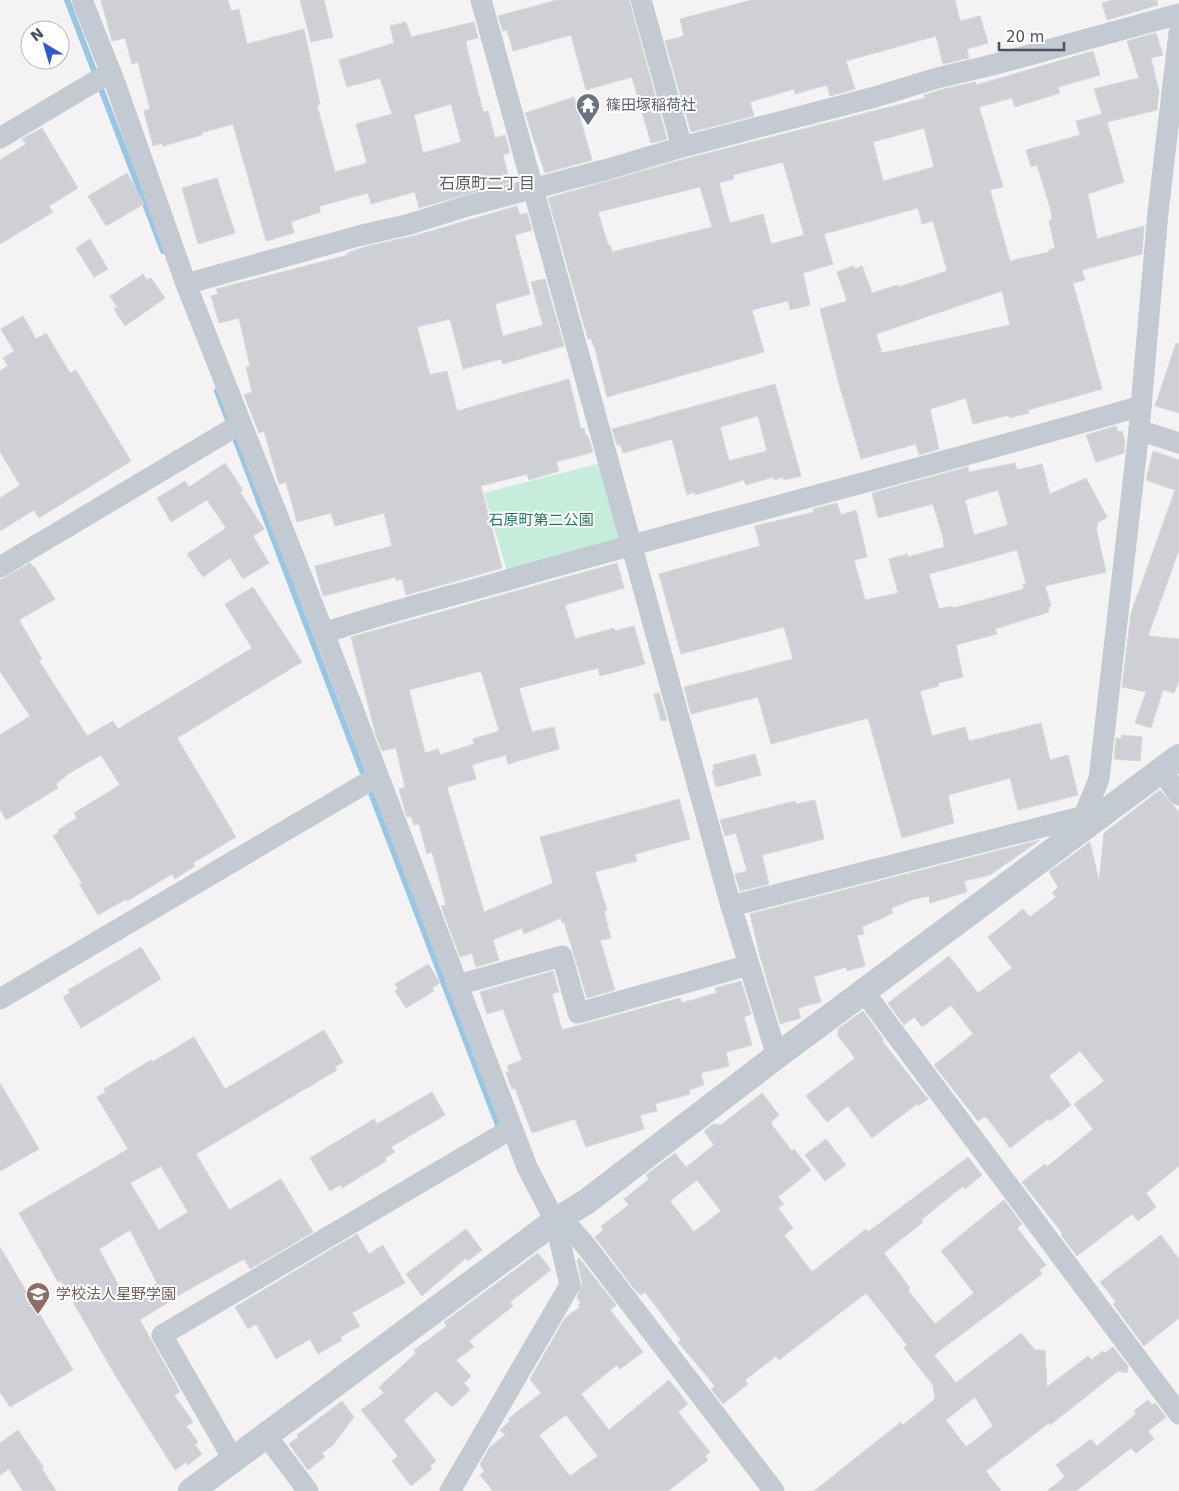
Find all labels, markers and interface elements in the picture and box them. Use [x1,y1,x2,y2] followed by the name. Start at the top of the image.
[20,20,70,70] north arrow
[999,20,1064,52] scale bar
[27,25,47,45] text: N
[1006,28,1044,46] text: 20 m
[575,92,601,126] temple icon: 篠田塚稲荷社
[606,96,696,114] place label: 篠田塚稲荷社
[439,174,535,193] district label: 石原町二丁目
[488,511,594,529] park label: 石原町第二公園
[25,1281,51,1315] school or university icon: 学校法人星野学園
[56,1285,176,1303] place label: 学校法人星野学園

